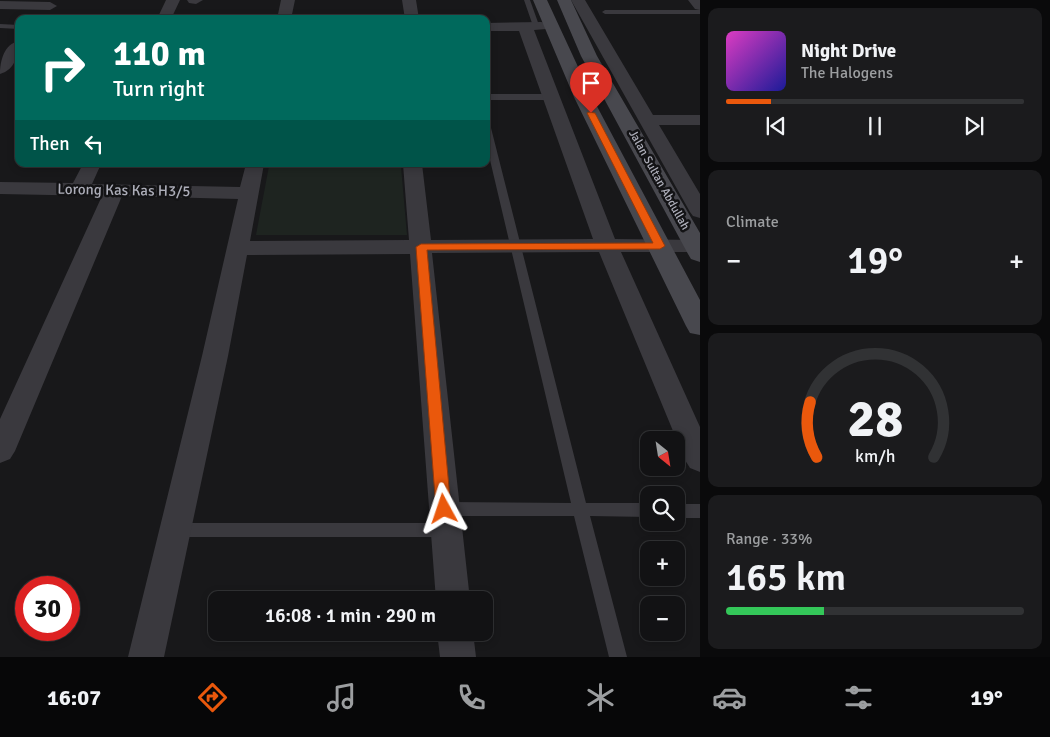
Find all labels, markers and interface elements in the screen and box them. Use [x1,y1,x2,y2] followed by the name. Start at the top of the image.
[113,32,206,75] text: 110 m
[30,35,95,100] icon: right
[801,39,896,63] text: Night Drive
[570,62,612,113] pin
[801,63,893,83] text: The Halogens
[577,69,605,97] icon: arrive
[113,75,205,102] text: Turn right
[762,112,790,140] icon: previous
[861,112,889,140] icon: pause
[960,112,988,140] icon: next
[625,127,693,233] street label: Jalan Sultan Abdullah
[80,130,108,158] icon: left
[30,132,70,156] text: Then
[57,180,191,200] street label: Lorong Kas Kas H3/5
[726,212,779,232] text: Climate
[847,237,903,284] text: 19°
[726,244,741,278] text: −
[1009,244,1024,278] text: +
[847,387,903,451] text: 28
[640,431,685,476] north arrow
[640,431,685,641] map controls
[855,445,895,467] text: km/h
[417,482,469,534] position arrow
[640,486,685,531] button: search
[726,529,812,549] text: Range · 33%
[640,541,685,586] button: +
[726,554,846,601] text: 165 km
[15,576,80,641] speed limit sign: 30
[640,596,685,641] button: −
[265,604,436,628] text: 16:08 · 1 min · 290 m
[195,680,230,715] icon: directions
[324,680,359,715] icon: music
[454,680,489,715] icon: phone
[583,680,618,715] icon: climate
[712,680,747,715] icon: car
[841,680,876,715] icon: filters
[47,684,101,711] text: 16:07
[970,684,1003,711] text: 19°

